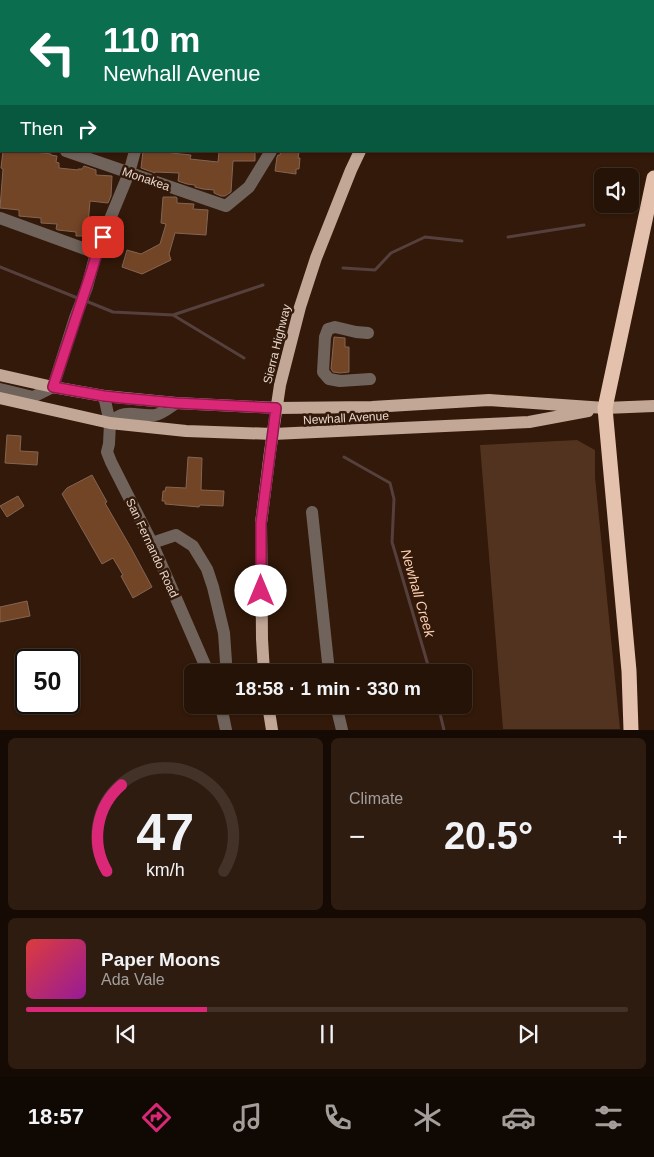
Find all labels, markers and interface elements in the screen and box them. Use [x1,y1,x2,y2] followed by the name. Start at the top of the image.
[20,20,85,85] icon: left
[103,20,200,59] text: 110 m
[103,61,260,86] text: Newhall Avenue
[73,115,101,143] icon: right
[20,118,63,139] text: Then
[120,164,172,194] street label: Monakea
[594,168,639,213] map controls
[594,168,639,213] button: sound
[82,216,124,258] pin
[89,223,117,251] icon: arrive
[260,303,294,385] street label: Sierra Highway
[303,409,390,427] street label: Newhall Avenue
[123,496,181,600] street label: San Fernando Road
[398,547,439,640] water label: Newhall Creek
[234,564,286,616] position arrow
[15,649,80,714] speed limit sign: 50
[235,678,421,699] text: 18:58 · 1 min · 330 m
[349,790,403,807] text: Climate
[137,803,194,861] text: 47
[444,815,533,857] text: 20.5°
[349,821,365,852] text: −
[612,821,628,852] text: +
[146,860,185,880] text: km/h
[101,949,220,970] text: Paper Moons
[101,971,165,988] text: Ada Vale
[112,1020,140,1048] icon: previous
[313,1020,341,1048] icon: pause
[514,1020,542,1048] icon: next
[139,1100,174,1135] icon: directions
[230,1100,265,1135] icon: music
[320,1100,355,1135] icon: phone
[410,1100,445,1135] icon: climate
[501,1100,536,1135] icon: car
[591,1100,626,1135] icon: filters
[28,1104,84,1129] text: 18:57

